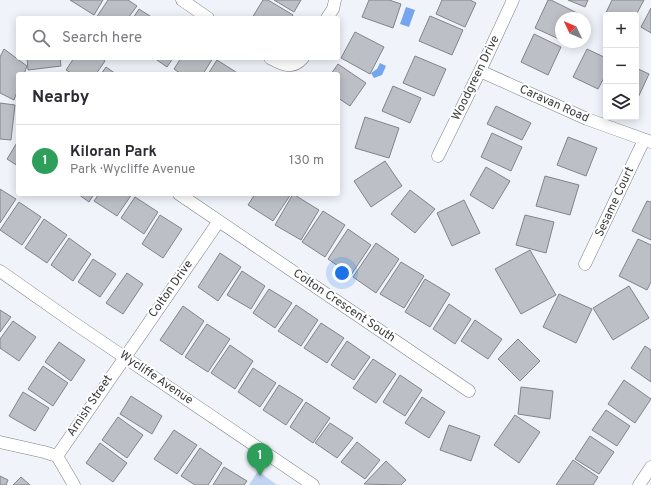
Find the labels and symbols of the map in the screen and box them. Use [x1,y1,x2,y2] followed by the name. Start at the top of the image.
[555,12,591,48] north arrow
[448,33,504,123] street label: Woodgreen Drive
[517,82,591,126] street label: Caravan Road
[592,164,638,240] street label: Sesame Court
[145,257,197,321] street label: Colton Drive
[332,263,352,283] your location
[290,266,398,346] street label: Colton Crescent South
[116,347,196,409] street label: Wycliffe Avenue
[64,372,116,440] street label: Arnish Street
[247,443,273,476] pin: 1

